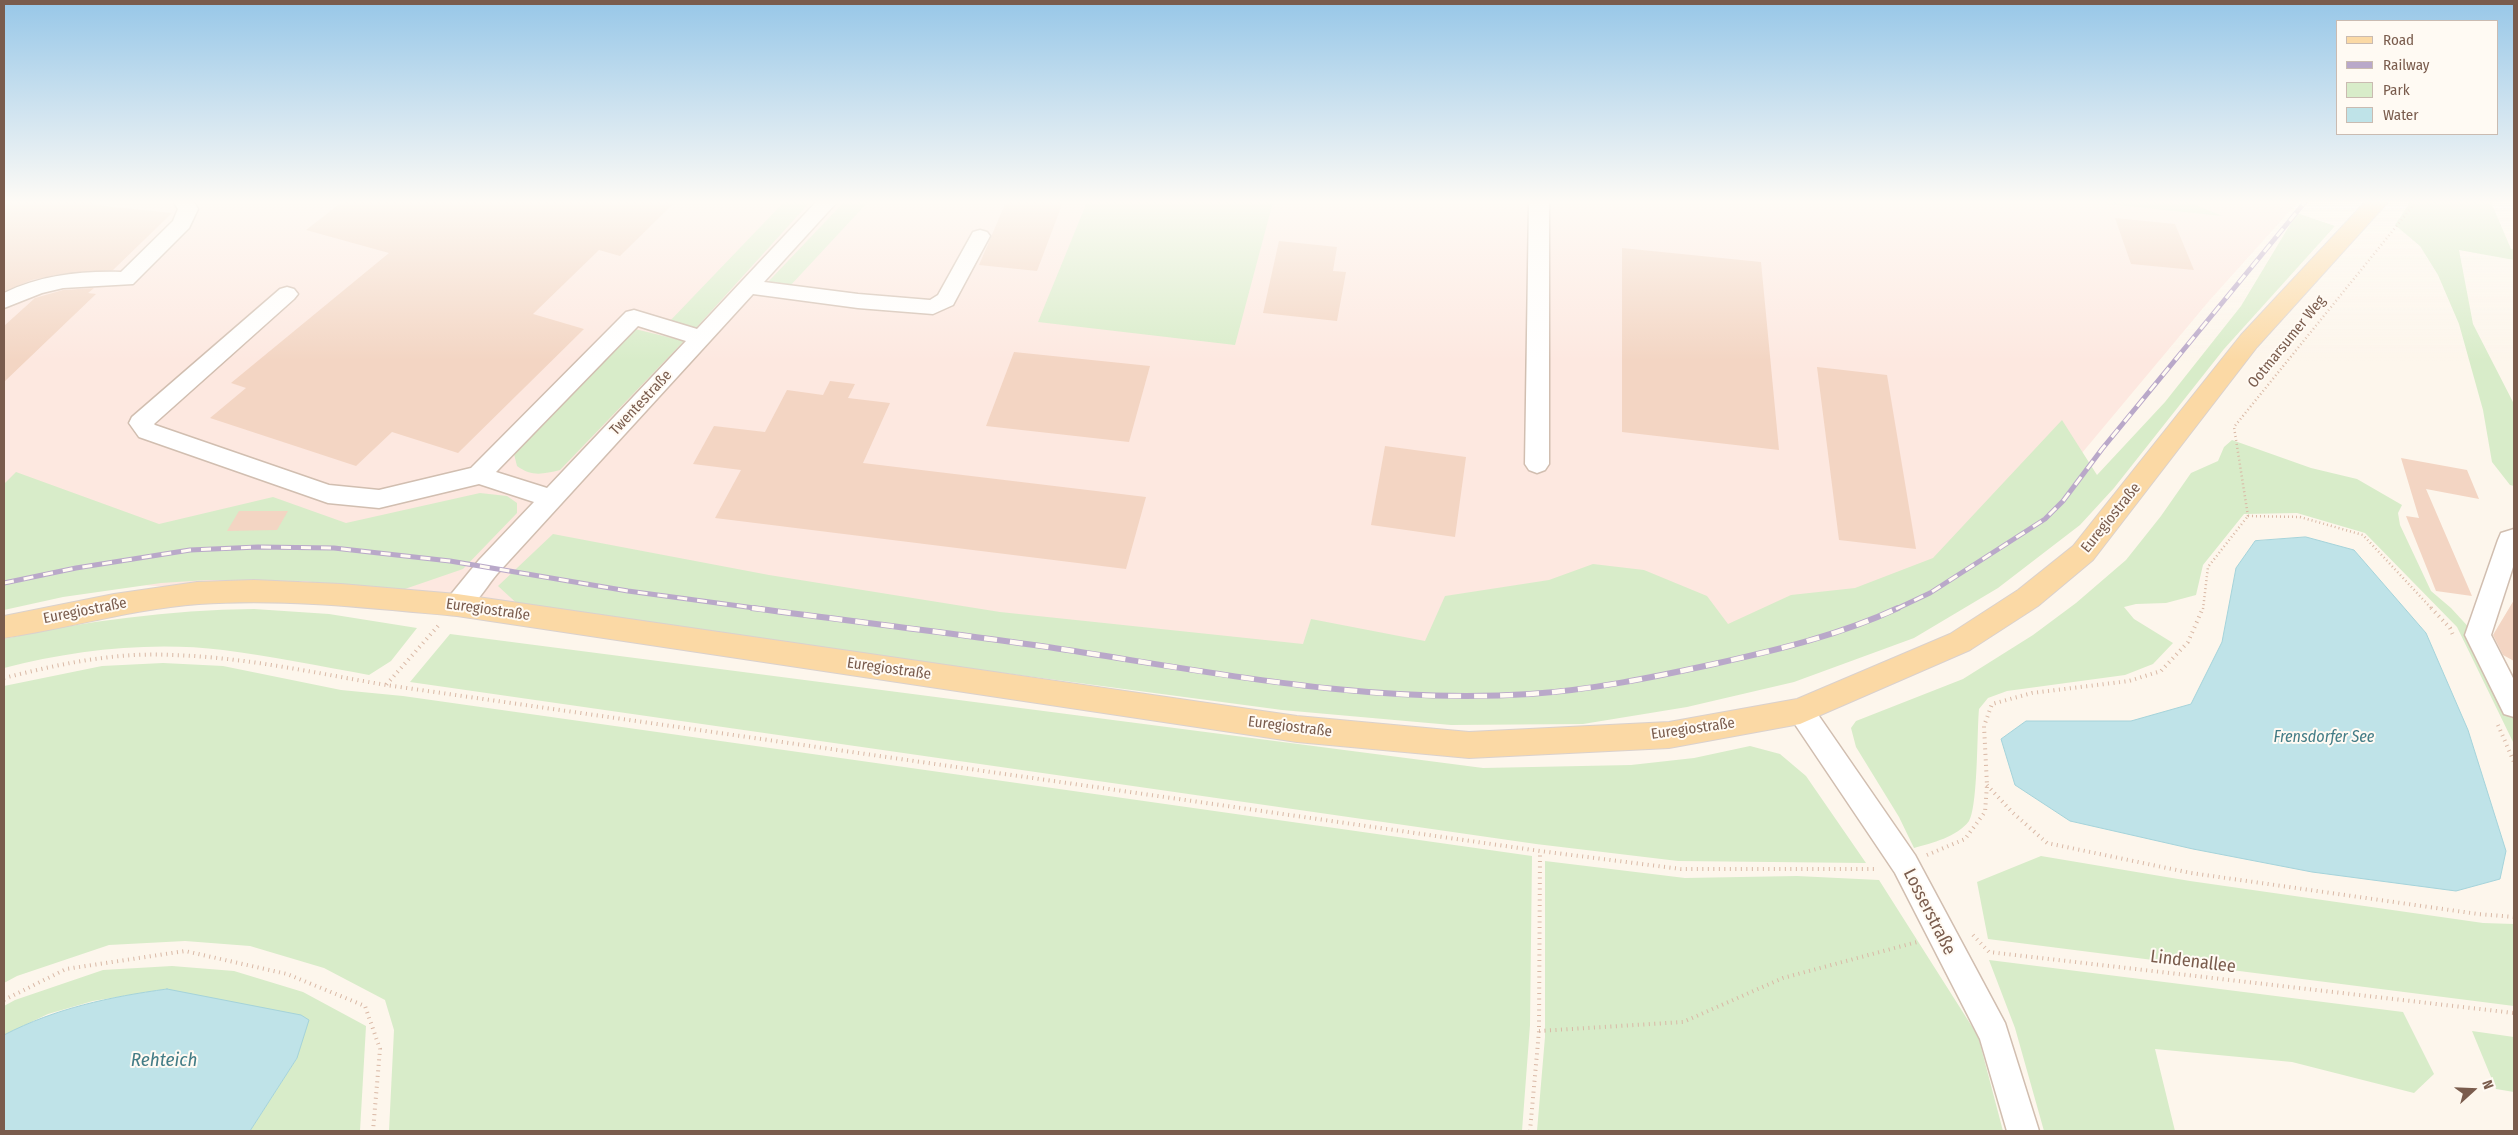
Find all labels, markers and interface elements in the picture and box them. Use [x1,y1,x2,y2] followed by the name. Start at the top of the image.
[2336,20,2498,135] legend
[2383,31,2414,49] text: Road
[2383,56,2430,74] text: Railway
[2383,81,2410,99] text: Park
[2383,106,2418,124] text: Water
[2244,292,2330,392] street label: Ootmarsumer Weg
[606,367,676,439] street label: Twentestraße
[2077,480,2145,556] street label: Euregiostraße
[42,594,128,628] street label: Euregiostraße
[445,595,531,625] street label: Euregiostraße
[846,654,932,684] street label: Euregiostraße
[1247,713,1333,741] street label: Euregiostraße
[1650,714,1736,744] street label: Euregiostraße
[2274,728,2374,748] water label: Frensdorfer See
[1898,865,1960,959] street label: Losserstraße
[2149,946,2237,978] street label: Lindenallee
[131,1050,197,1072] water label: Rehteich
[2448,1065,2498,1115] north arrow
[2478,1078,2497,1092] text: N

